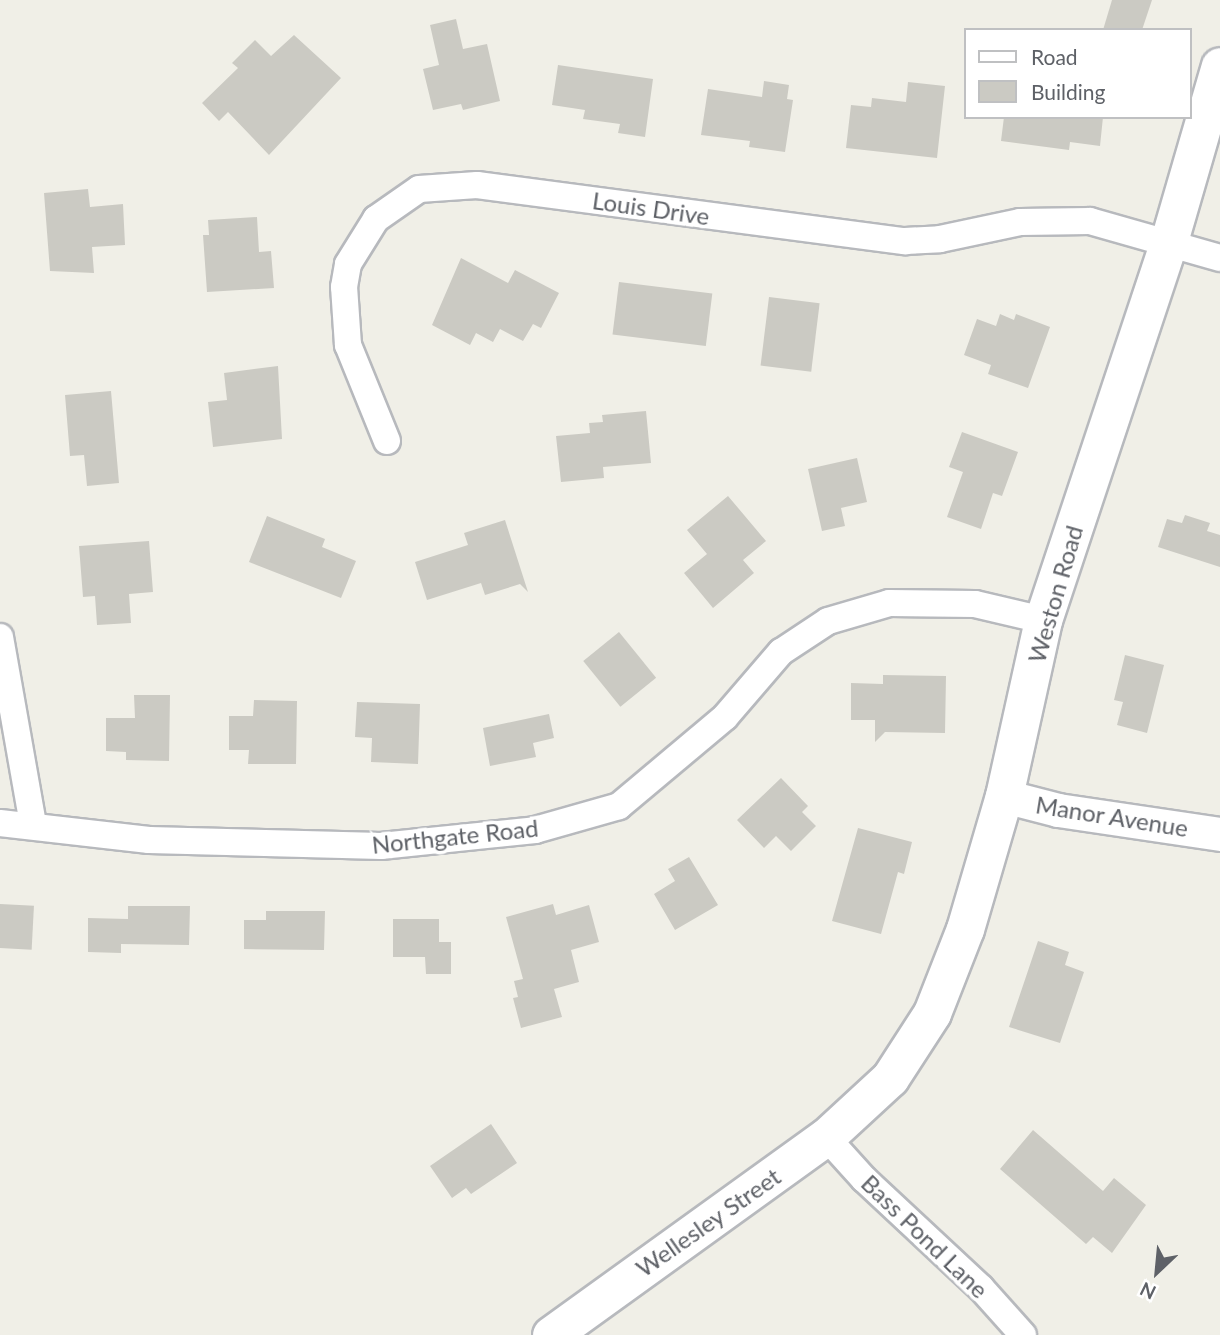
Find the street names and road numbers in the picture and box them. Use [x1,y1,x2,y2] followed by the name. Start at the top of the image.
[591,186,711,230] street label: Louis Drive
[1022,522,1088,666] street label: Weston Road
[1033,790,1191,842] street label: Manor Avenue
[370,813,540,859] street label: Northgate Road
[630,1161,786,1283] street label: Wellesley Street
[856,1168,994,1304] street label: Bass Pond Lane

